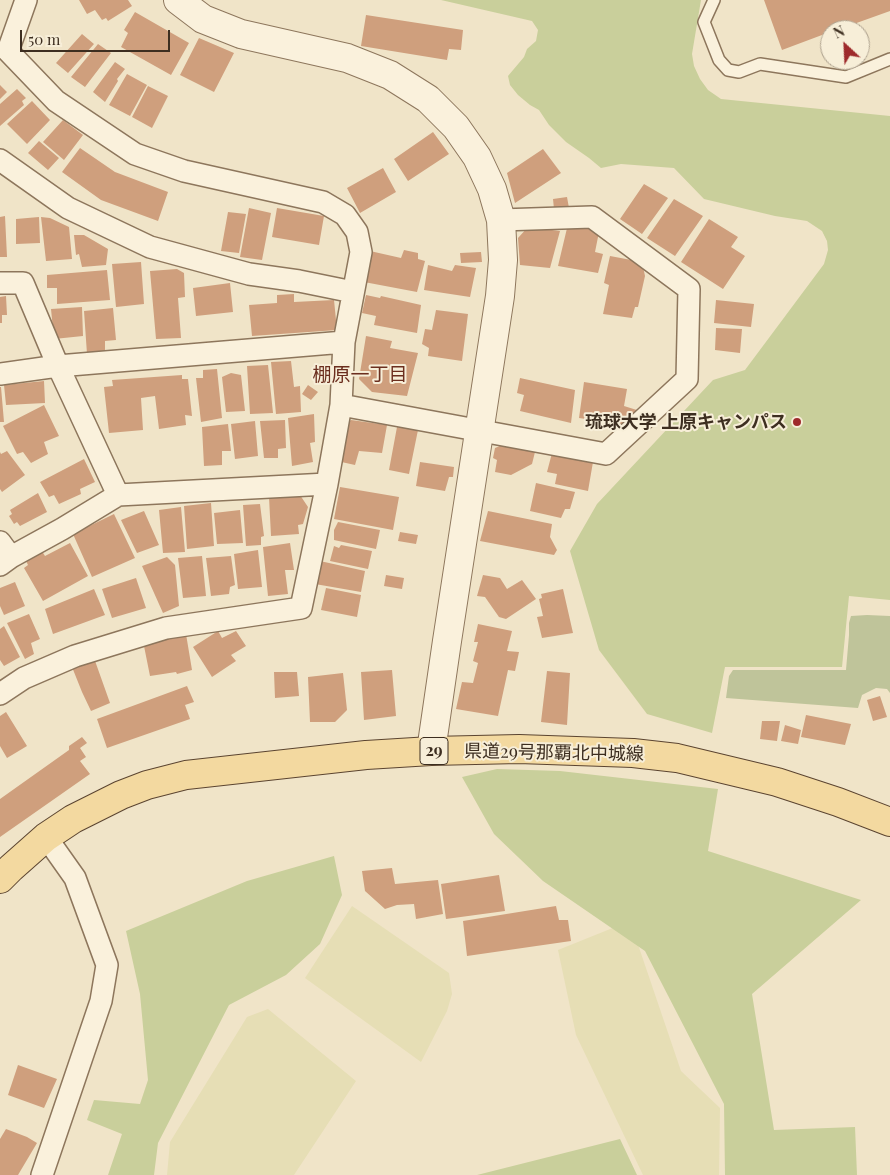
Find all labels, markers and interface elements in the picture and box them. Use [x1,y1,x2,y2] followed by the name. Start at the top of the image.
[22,20,172,52] scale bar
[820,20,870,70] north arrow
[830,21,847,43] text: N
[28,29,60,49] text: 50 m
[313,364,407,386] district label: 棚原一丁目
[585,411,787,433] place label: 琉球大学 上原キャンパス
[791,416,803,428] marker: 琉球大学 上原キャンパス
[420,738,448,764] road number: 29
[464,741,644,765] street label: 県道29号那覇北中城線

